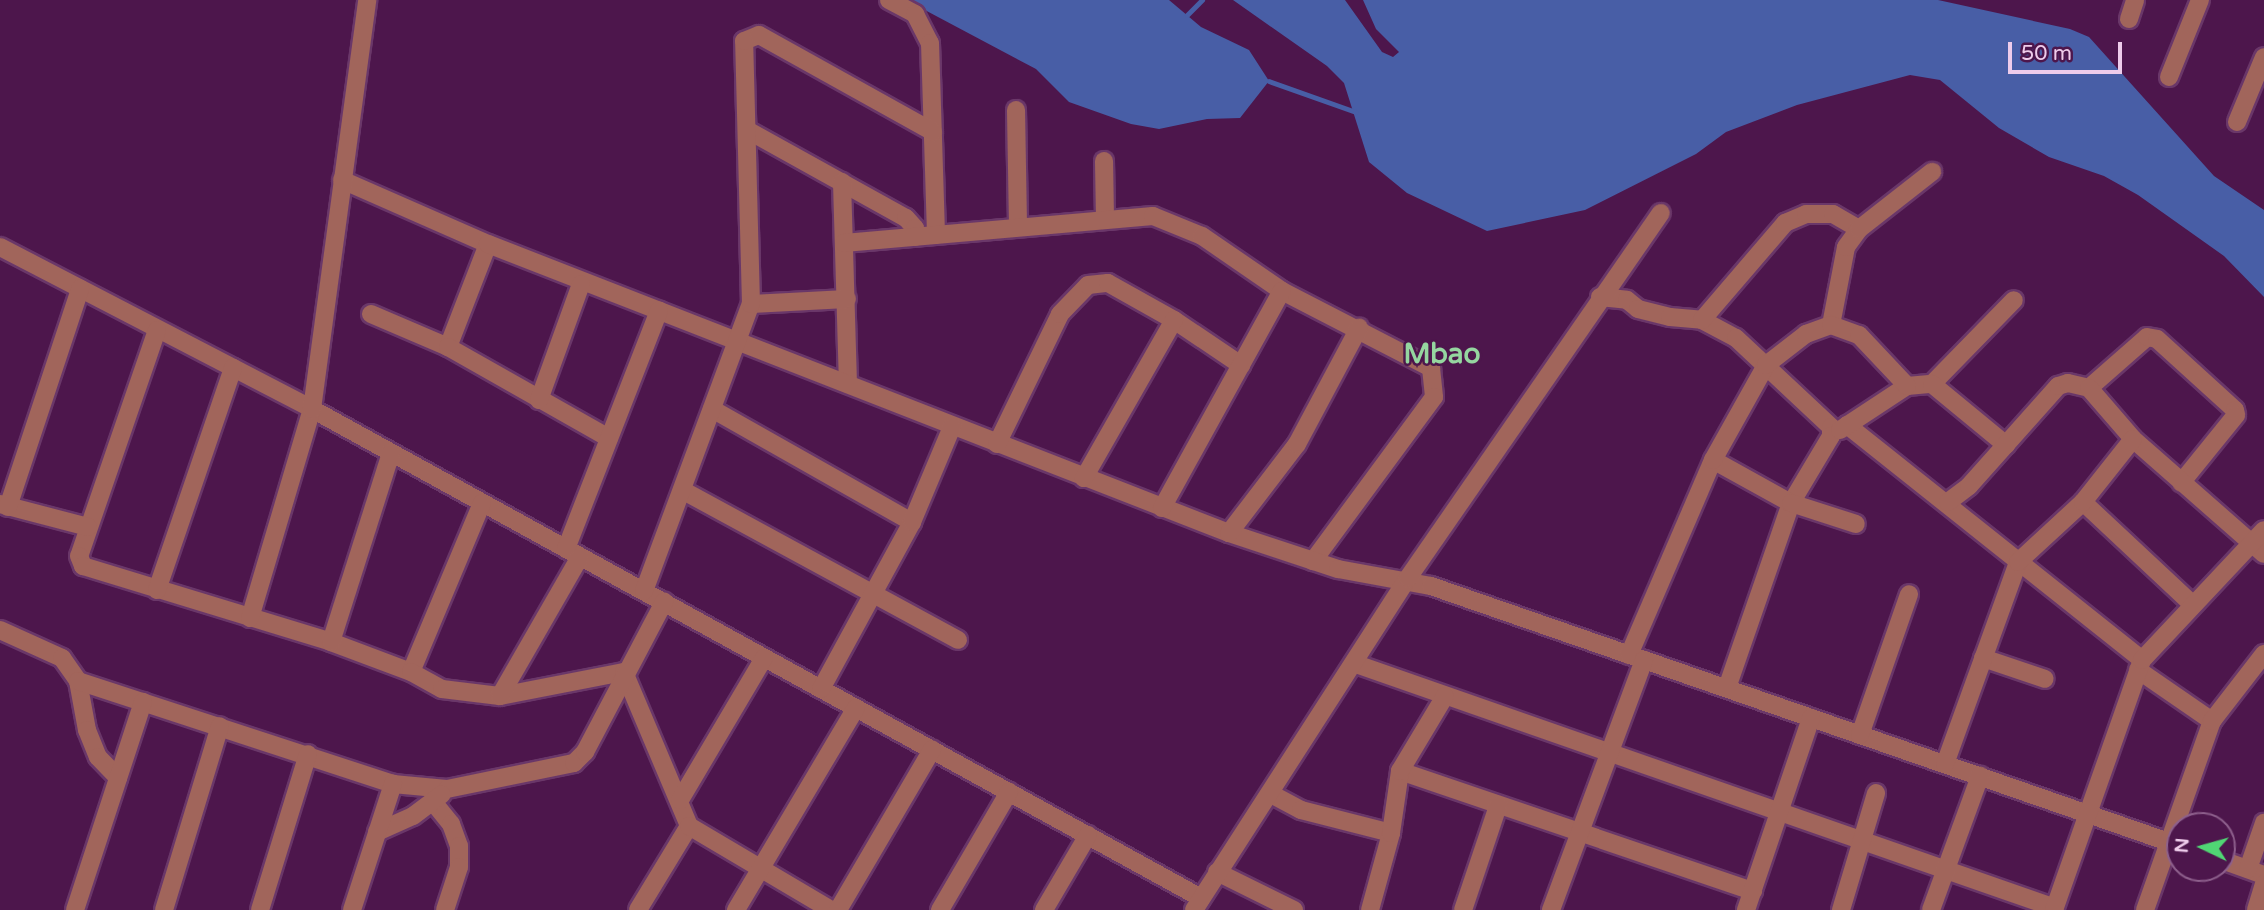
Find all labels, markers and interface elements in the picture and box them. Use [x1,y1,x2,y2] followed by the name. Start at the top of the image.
[2012,28,2126,72] scale bar
[2021,41,2072,66] text: 50 m
[1403,337,1481,371] district label: Mbao
[2166,812,2236,882] north arrow
[2170,837,2194,854] text: N

